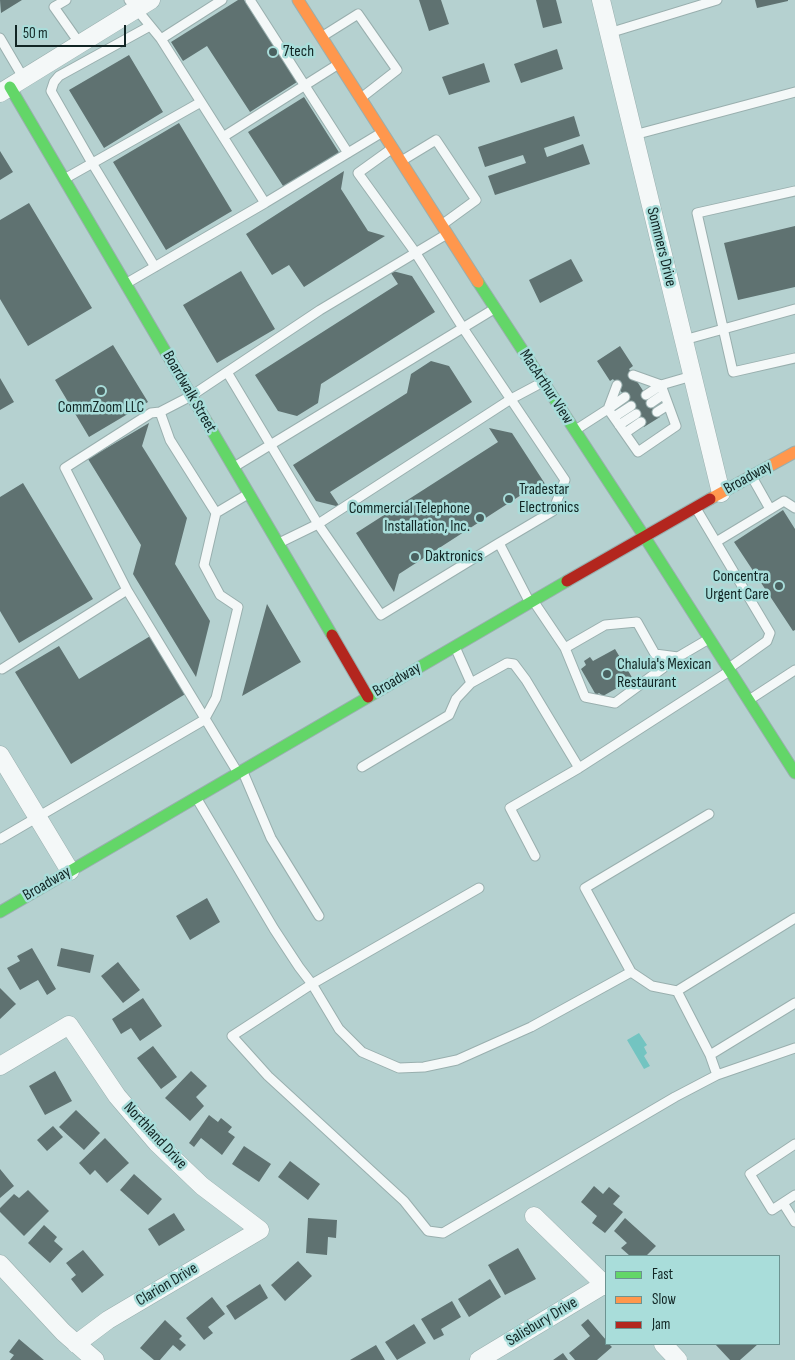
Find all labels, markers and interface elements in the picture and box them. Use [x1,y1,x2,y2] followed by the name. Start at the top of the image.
[18,15,129,47] scale bar
[23,24,48,43] text: 50 m
[283,42,314,62] place label: 7tech
[267,46,279,58] marker: 7tech
[642,205,680,289] street label: Sommers Drive
[515,346,577,428] street label: MacArthur View
[158,348,220,436] street label: Boardwalk Street
[95,385,107,397] marker: CommZoom LLC
[58,398,144,418] place label: CommZoom LLC
[721,457,775,499] street label: Broadway
[519,480,579,518] place label: Tradestar Electronics
[503,493,515,505] marker: Tradestar Electronics
[349,499,470,537] place label: Commercial Telephone Installation, Inc.
[474,512,486,524] marker: Commercial Telephone Installation, Inc.
[425,547,483,567] place label: Daktronics
[409,551,421,563] marker: Daktronics
[705,567,769,605] place label: Concentra Urgent Care
[773,580,785,592] marker: Concentra Urgent Care
[617,655,711,693] place label: Chalula's Mexican Restaurant
[370,659,424,701] street label: Broadway
[601,668,613,680] marker: Chalula's Mexican Restaurant
[20,863,74,905] street label: Broadway
[119,1099,191,1173] street label: Northland Drive
[605,1255,780,1345] legend
[133,1259,201,1311] street label: Clarion Drive
[652,1265,673,1284] text: Fast
[652,1290,676,1309] text: Slow
[503,1293,581,1351] street label: Salisbury Drive
[652,1315,670,1334] text: Jam

